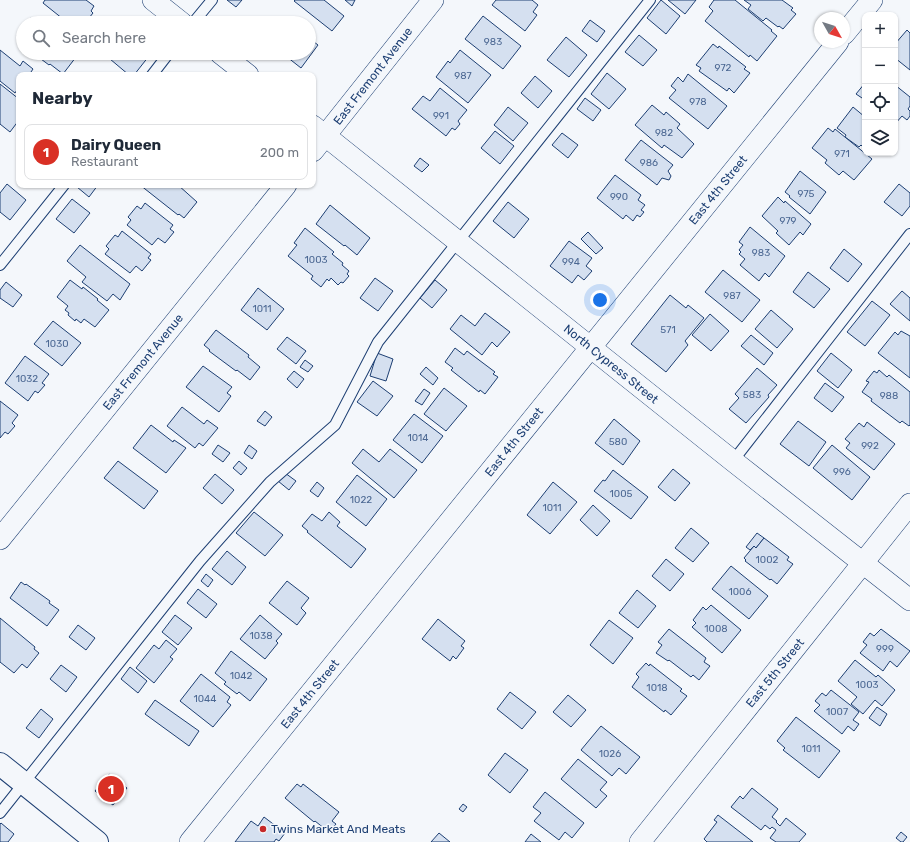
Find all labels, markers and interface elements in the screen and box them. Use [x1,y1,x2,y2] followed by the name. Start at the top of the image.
[814,12,850,48] north arrow
[862,12,898,156] map controls
[862,12,898,48] button: +
[16,16,316,60] search box
[331,24,416,127] street label: East Fremont Avenue
[30,27,52,49] icon: search
[62,29,146,47] text: Search here
[484,36,502,48] house number: 983
[862,48,898,84] button: −
[715,62,732,74] house number: 972
[454,70,472,82] house number: 987
[862,84,898,120] button: locate
[32,88,93,108] text: Nearby
[689,96,707,108] house number: 978
[433,110,449,122] house number: 991
[862,120,898,156] button: layers
[655,127,673,139] house number: 982
[71,136,161,154] text: Dairy Queen
[43,145,49,160] text: 1
[260,145,299,160] text: 200 m
[834,148,850,160] house number: 971
[686,152,750,227] street label: East 4th Street
[71,154,138,169] text: Restaurant
[640,157,658,169] house number: 986
[798,188,815,200] house number: 975
[610,191,628,203] house number: 990
[780,215,797,227] house number: 979
[752,247,770,259] house number: 983
[305,254,328,266] house number: 1003
[562,256,580,268] house number: 994
[590,290,610,310] your location
[723,290,741,302] house number: 987
[252,303,272,315] house number: 1011
[100,311,186,413] street label: East Fremont Avenue
[561,322,661,407] street label: North Cypress Street
[660,324,676,336] house number: 571
[46,338,69,350] house number: 1030
[16,373,38,385] house number: 1032
[743,389,761,401] house number: 583
[880,390,898,402] house number: 988
[482,404,546,479] street label: East 4th Street
[407,432,429,444] house number: 1014
[609,436,627,448] house number: 580
[861,440,879,452] house number: 992
[833,466,851,478] house number: 996
[610,488,633,500] house number: 1005
[350,494,372,506] house number: 1022
[542,502,562,514] house number: 1011
[756,554,779,566] house number: 1002
[728,586,752,598] house number: 1006
[704,623,728,635] house number: 1008
[250,630,273,642] house number: 1038
[743,636,807,710] street label: East 5th Street
[876,643,894,655] house number: 999
[278,656,342,731] street label: East 4th Street
[230,670,252,682] house number: 1042
[856,679,879,691] house number: 1003
[646,682,668,694] house number: 1018
[193,693,217,705] house number: 1044
[826,706,848,718] house number: 1007
[801,743,821,755] house number: 1011
[599,748,621,760] house number: 1026
[98,774,124,804] pin: 1
[271,822,406,836] place label: Twins Market And Meats
[258,824,268,834] marker: Twins Market And Meats

